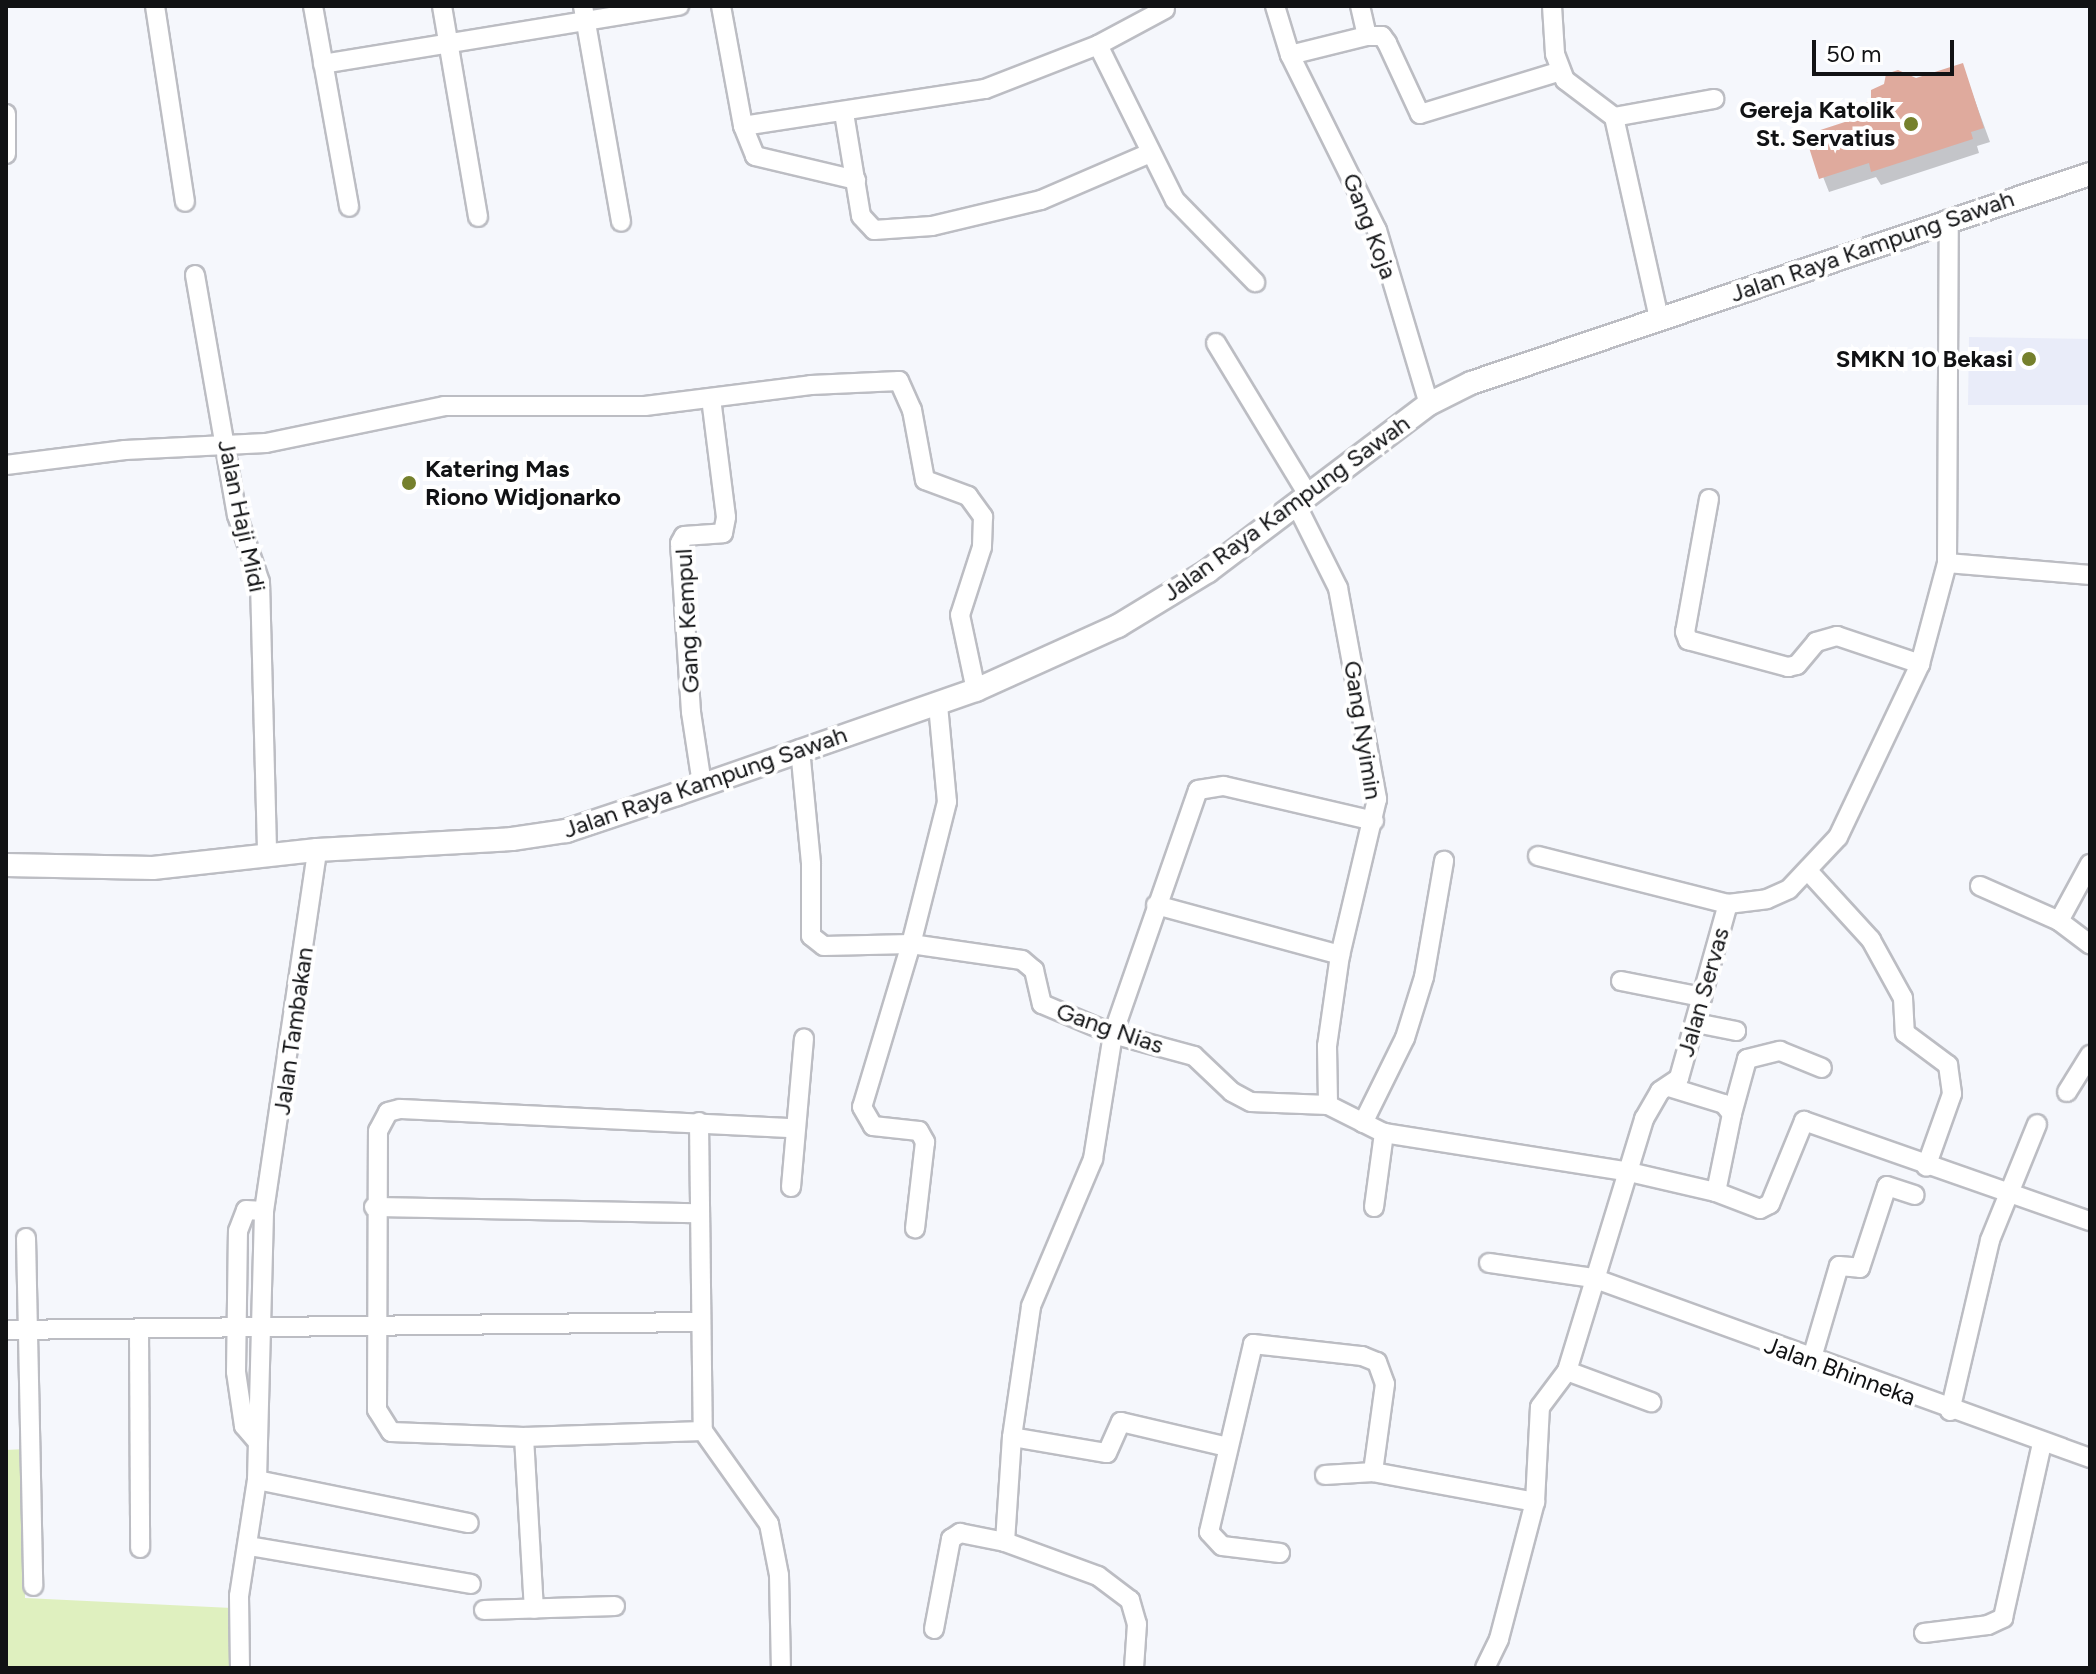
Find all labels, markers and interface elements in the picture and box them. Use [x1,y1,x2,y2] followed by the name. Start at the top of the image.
[1816,24,1958,74] scale bar
[1826,39,1882,68] text: 50 m
[1739,96,1895,152] place label: Gereja Katolik St. Servatius
[1902,115,1920,133] marker: Gereja Katolik St. Servatius
[1337,169,1403,283] street label: Gang Koja
[1726,184,2018,308] street label: Jalan Raya Kampung Sawah
[1836,345,2013,373] place label: SMKN 10 Bekasi
[2020,350,2038,368] marker: SMKN 10 Bekasi
[1157,409,1415,607] street label: Jalan Raya Kampung Sawah
[212,437,272,595] street label: Jalan Haji Midi
[425,455,621,511] place label: Katering Mas Riono Widjonarko
[400,474,418,492] marker: Katering Mas Riono Widjonarko
[669,548,705,694] street label: Gang Kempul
[1338,659,1388,801] street label: Gang Nyimin
[559,720,851,844] street label: Jalan Raya Kampung Sawah
[1671,924,1735,1060] street label: Jalan Servas
[267,945,319,1117] street label: Jalan Tambakan
[1053,996,1167,1060] street label: Gang Nias
[1761,1330,1919,1412] street label: Jalan Bhinneka

